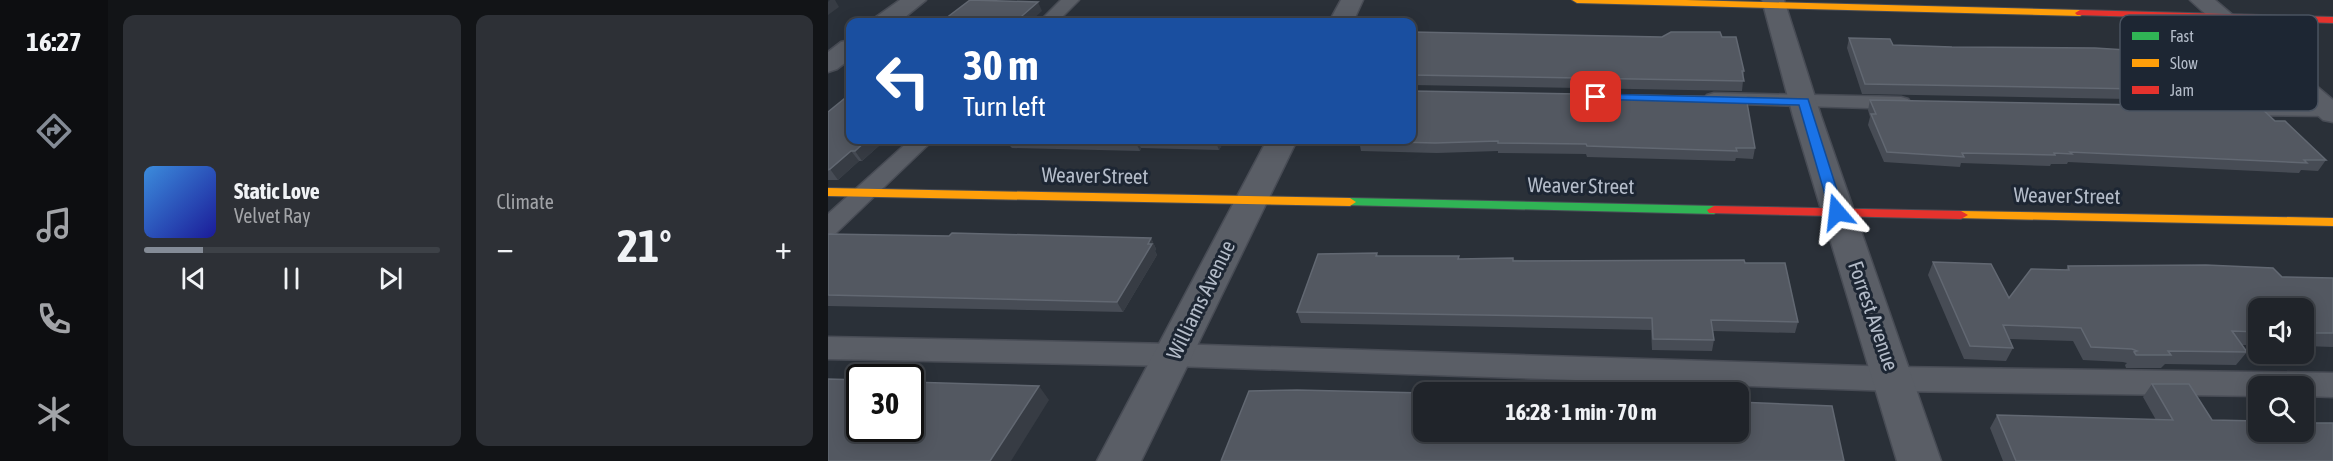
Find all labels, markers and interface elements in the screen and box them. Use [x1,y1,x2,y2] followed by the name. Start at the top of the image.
[2120,15,2318,111] legend
[26,26,82,57] text: 16:27
[2170,27,2194,45] text: Fast
[963,41,1038,89] text: 30 m
[864,42,942,120] icon: left
[2170,54,2198,72] text: Slow
[1570,71,1621,122] pin
[1579,80,1612,113] icon: arrive
[2170,81,2194,99] text: Jam
[963,91,1046,122] text: Turn left
[33,110,75,152] icon: directions
[1041,162,1149,188] street label: Weaver Street
[1527,172,1635,198] street label: Weaver Street
[234,178,320,204] text: Static Love
[1805,180,1869,244] position arrow
[2013,182,2121,208] street label: Weaver Street
[497,190,554,213] text: Climate
[33,204,75,246] icon: music
[234,204,311,227] text: Velvet Ray
[617,220,672,272] text: 21°
[497,228,514,266] text: −
[775,228,792,266] text: +
[1161,236,1239,363] street label: Williams Avenue
[1844,258,1904,374] street label: Forrest Avenue
[177,262,210,295] icon: previous
[275,262,308,295] icon: pause
[374,262,407,295] icon: next
[33,298,75,340] icon: phone
[2248,298,2314,442] map controls
[2248,298,2314,364] button: sound
[846,364,924,442] speed limit sign: 30
[2248,376,2314,442] button: search
[33,393,75,435] icon: climate
[1505,399,1657,425] text: 16:28 · 1 min · 70 m

